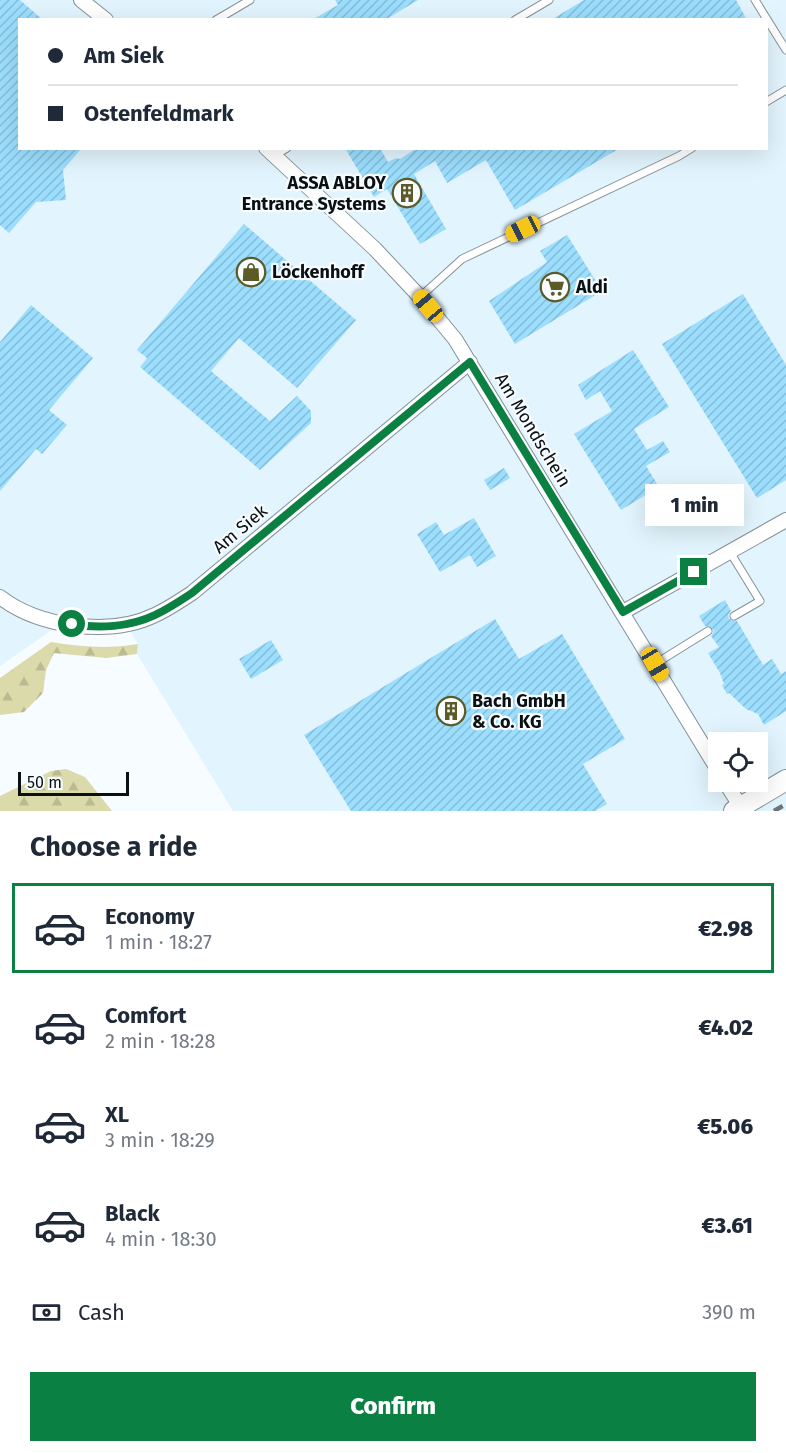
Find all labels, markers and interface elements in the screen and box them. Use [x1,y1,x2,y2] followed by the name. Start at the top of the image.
[84,42,164,69] text: Am Siek
[84,100,234,127] text: Ostenfeldmark
[242,172,386,215] place label: ASSA ABLOY Entrance Systems
[391,177,423,209] building icon: ASSA ABLOY Entrance Systems
[503,213,543,245] car
[235,256,267,288] shop icon: Löckenhoff
[272,261,365,283] place label: Löckenhoff
[539,271,571,303] supermarket icon: Aldi
[575,276,608,298] place label: Aldi
[410,286,446,326] car
[490,369,576,491] street label: Am Mondschein
[644,485,744,527] callout: 1 min
[671,493,718,517] text: 1 min
[208,499,272,558] street label: Am Siek
[680,558,707,585] route end
[58,610,85,637] route start
[638,644,672,684] car
[472,690,566,733] place label: Bach GmbH & Co. KG
[435,695,467,727] building icon: Bach GmbH & Co. KG
[708,732,768,792] map controls
[708,732,768,792] button: locate
[18,769,129,796] scale bar
[27,773,62,792] text: 50 m
[30,831,197,863] text: Choose a ride
[33,901,87,955] icon: car
[105,903,194,930] text: Economy
[698,915,753,942] text: €2.98
[105,930,212,954] text: 1 min · 18:27
[33,1000,87,1054] icon: car
[105,1002,186,1029] text: Comfort
[699,1014,753,1041] text: €4.02
[105,1029,216,1053] text: 2 min · 18:28
[33,1099,87,1153] icon: car
[105,1101,129,1128] text: XL
[697,1113,753,1140] text: €5.06
[105,1128,215,1152] text: 3 min · 18:29
[33,1198,87,1252] icon: car
[105,1200,160,1227] text: Black
[702,1212,753,1239] text: €3.61
[105,1227,217,1251] text: 4 min · 18:30
[30,1296,63,1329] icon: cash
[78,1299,125,1326] text: Cash
[702,1300,756,1324] text: 390 m
[30,1372,756,1441] button: Confirm

